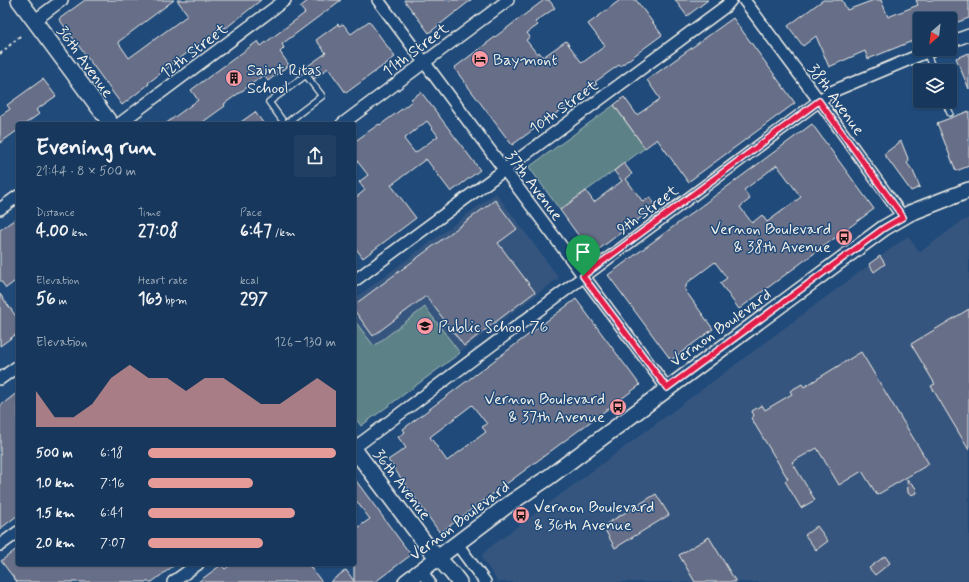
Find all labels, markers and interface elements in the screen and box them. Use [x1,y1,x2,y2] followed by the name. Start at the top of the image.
[913,12,957,56] north arrow
[913,12,957,108] map controls
[379,18,454,82] street label: 11th Street
[156,19,232,83] street label: 12th Street
[52,22,118,102] street label: 36th Avenue
[470,49,490,69] hotel icon: Baymont
[493,50,557,71] place label: Baymont
[247,60,321,99] place label: Saint Ritas School
[803,60,869,140] street label: 38th Avenue
[913,64,957,108] button: layers
[224,68,244,88] building icon: Saint Ritas School
[525,75,603,139] street label: 10th Street
[36,134,156,162] text: Evening run
[294,135,336,177] button: share
[500,146,567,226] street label: 37th Avenue
[36,163,136,180] text: 21:44 · 8 × 500 m
[613,180,683,240] street label: 9th Street
[36,206,75,220] text: Distance
[138,206,161,220] text: Time
[240,206,262,220] text: Pace
[711,219,831,258] place label: Vernon Boulevard & 38th Avenue
[36,220,69,242] text: 4.00
[138,220,178,242] text: 27:08
[240,220,272,242] text: 6:47
[69,226,88,240] text: km
[272,226,296,240] text: /km
[834,227,854,247] bus stop icon: Vernon Boulevard & 38th Avenue
[566,235,600,276] pin
[572,241,594,263] icon: arrive
[36,274,79,288] text: Elevation
[138,274,187,288] text: Heart rate
[240,274,258,288] text: kcal
[666,284,776,372] street label: Vernon Boulevard
[36,288,56,310] text: 56
[138,288,162,310] text: 163
[240,288,268,310] text: 297
[56,294,67,308] text: m
[162,294,187,308] text: bpm
[415,316,435,336] school or university icon: Public School 76
[438,317,549,338] place label: Public School 76
[36,334,87,351] text: Elevation
[274,334,336,351] text: 126–130 m
[485,389,605,428] place label: Vernon Boulevard & 37th Avenue
[608,397,628,417] bus stop icon: Vernon Boulevard & 37th Avenue
[36,445,73,462] text: 500 m
[100,445,123,462] text: 6:18
[368,445,436,525] street label: 36th Avenue
[36,475,74,492] text: 1.0 km
[100,475,124,492] text: 7:16
[405,477,514,566] street label: Vernon Boulevard
[534,497,654,536] place label: Vernon Boulevard & 36th Avenue
[36,505,75,522] text: 1.5 km
[100,505,123,522] text: 6:41
[511,505,531,525] bus stop icon: Vernon Boulevard & 36th Avenue
[36,535,75,552] text: 2.0 km
[100,535,125,552] text: 7:07

